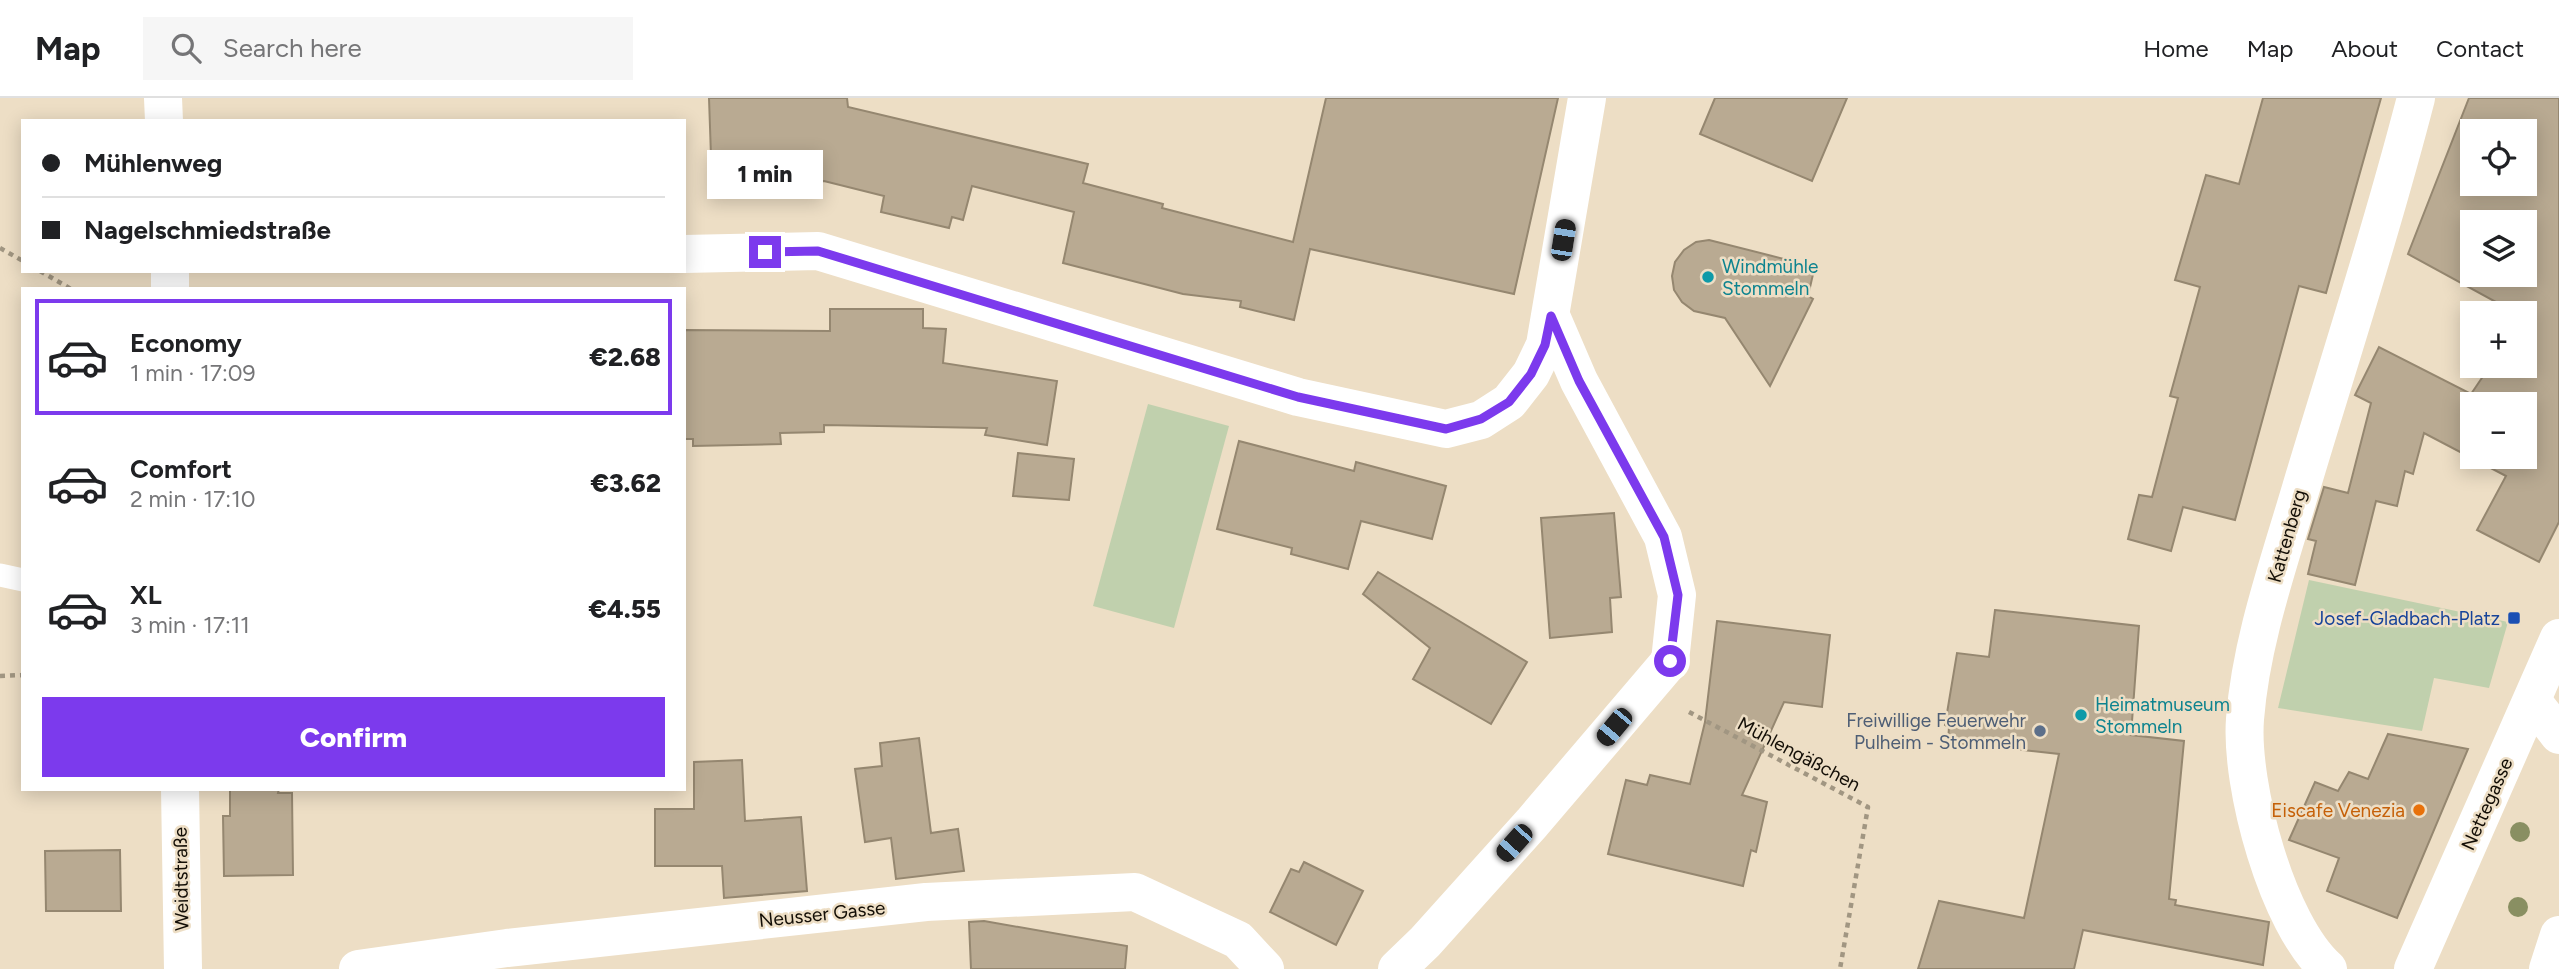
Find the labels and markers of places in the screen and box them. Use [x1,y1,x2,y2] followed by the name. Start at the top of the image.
[1722,255,1818,300] place label: Windmühle Stommeln
[1700,269,1716,285] marker: Windmühle Stommeln
[2315,607,2500,630] place label: Josef-Gladbach-Platz
[2506,610,2522,626] marker: Josef-Gladbach-Platz
[2095,693,2230,738] place label: Heimatmuseum Stommeln
[2073,707,2089,723] marker: Heimatmuseum Stommeln
[1846,709,2027,754] place label: Freiwillige Feuerwehr Pulheim - Stommeln
[2032,723,2048,739] marker: Freiwillige Feuerwehr Pulheim - Stommeln
[2271,799,2405,822] place label: Eiscafe Venezia
[2411,802,2427,818] marker: Eiscafe Venezia

